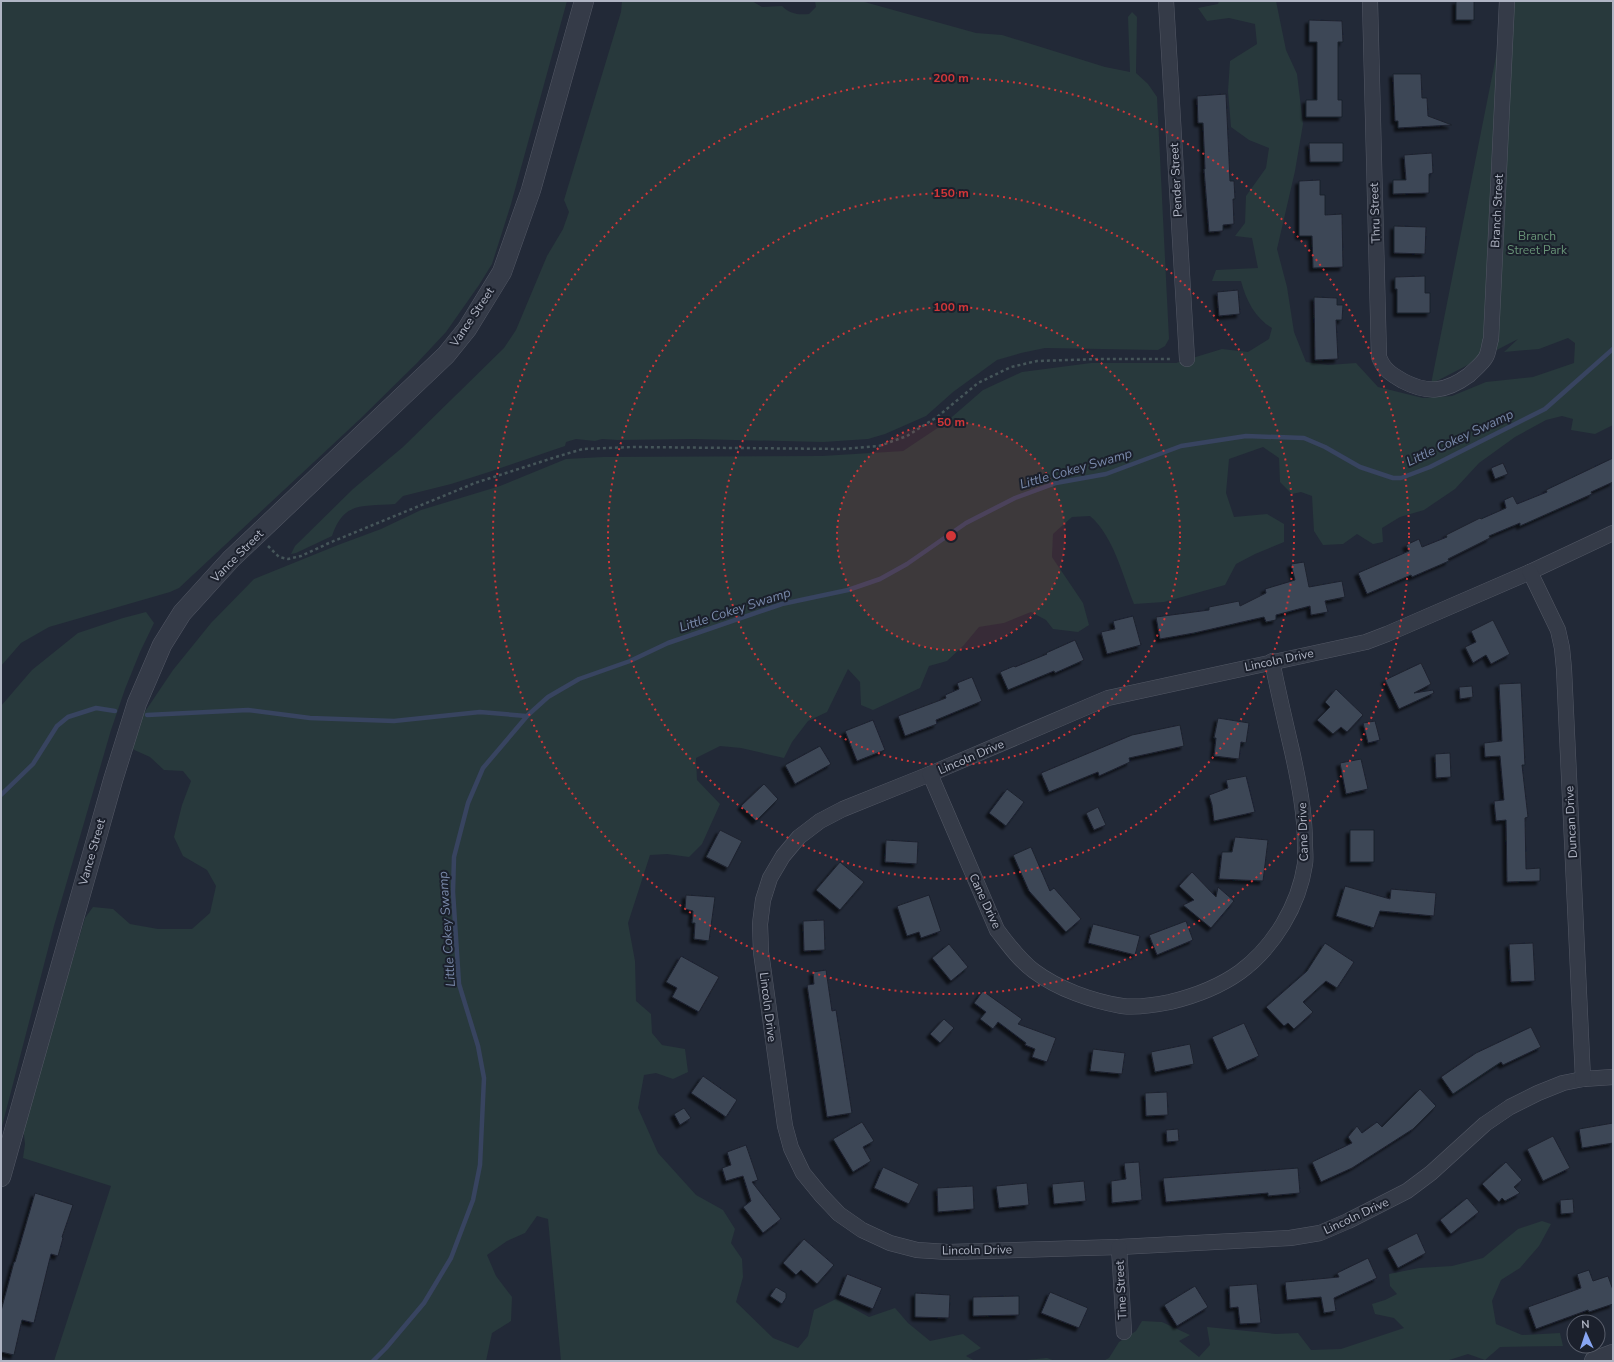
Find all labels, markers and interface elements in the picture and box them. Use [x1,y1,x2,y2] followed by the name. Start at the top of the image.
[933,70,969,86] text: 200 m
[1166,142,1186,217] street label: Pender Street
[1487,173,1507,248] street label: Branch Street
[1366,182,1384,244] street label: Thru Street
[933,185,969,201] text: 150 m
[1507,228,1568,258] park label: Branch Street Park
[446,284,498,351] street label: Vance Street
[933,299,969,315] text: 100 m
[1404,405,1516,471] water label: Little Cokey Swamp
[937,414,965,430] text: 50 m
[1018,444,1134,494] water label: Little Cokey Swamp
[206,526,267,587] street label: Vance Street
[944,529,958,543] centre of rings
[677,584,793,636] water label: Little Cokey Swamp
[1243,645,1315,675] street label: Lincoln Drive
[936,736,1006,778] street label: Lincoln Drive
[1561,785,1581,859] street label: Duncan Drive
[1294,802,1312,862] street label: Cane Drive
[75,816,109,888] street label: Vance Street
[434,870,460,988] water label: Little Cokey Swamp
[965,871,1005,931] street label: Cane Drive
[756,971,780,1043] street label: Lincoln Drive
[1321,1194,1391,1238] street label: Lincoln Drive
[942,1241,1012,1259] street label: Lincoln Drive
[1111,1259,1131,1320] street label: Tine Street
[1566,1314,1606,1354] north arrow
[1581,1317,1590,1332] text: N

